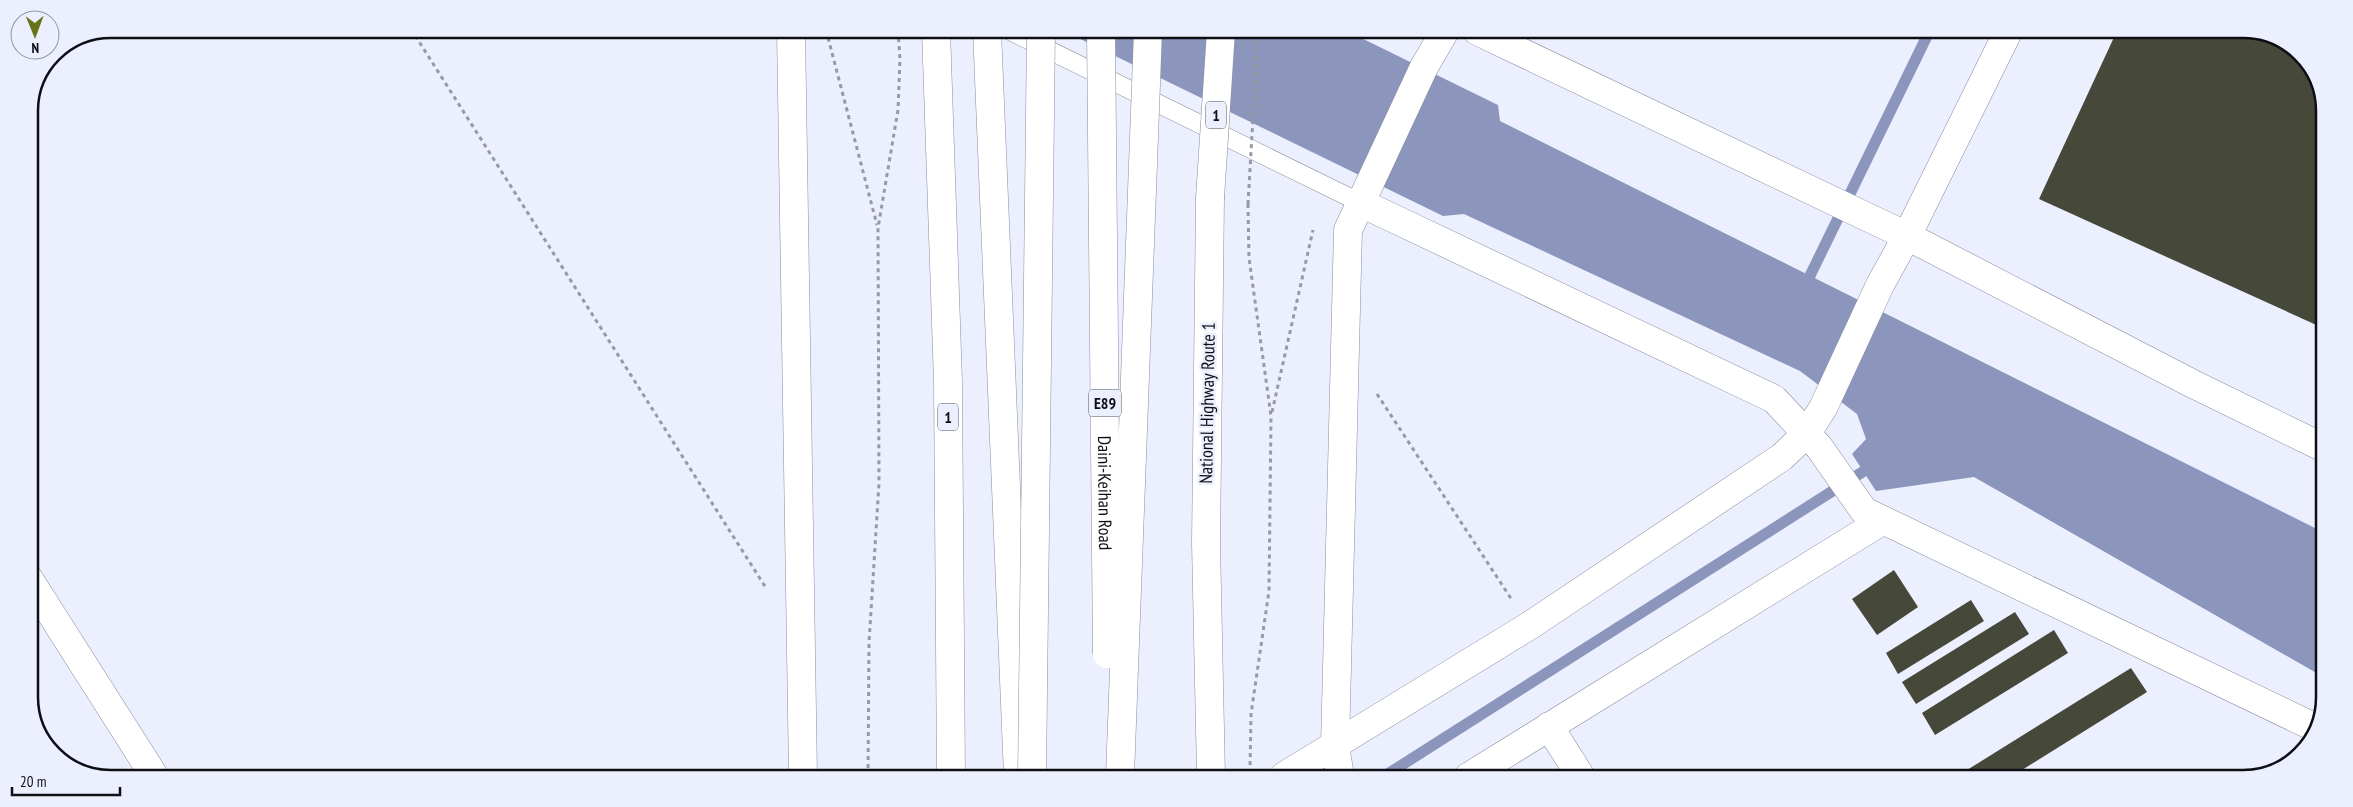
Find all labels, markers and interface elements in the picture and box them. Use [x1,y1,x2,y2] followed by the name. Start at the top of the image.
[10,10,60,60] north arrow
[31,39,39,57] text: N
[1206,102,1226,128] road number: 1
[1194,322,1220,484] street label: National Highway Route 1
[1089,389,1121,416] road number: E89
[938,404,958,431] road number: 1
[1093,435,1118,550] street label: Daini-Keihan Road
[12,764,120,796] scale bar
[20,772,46,791] text: 20 m

